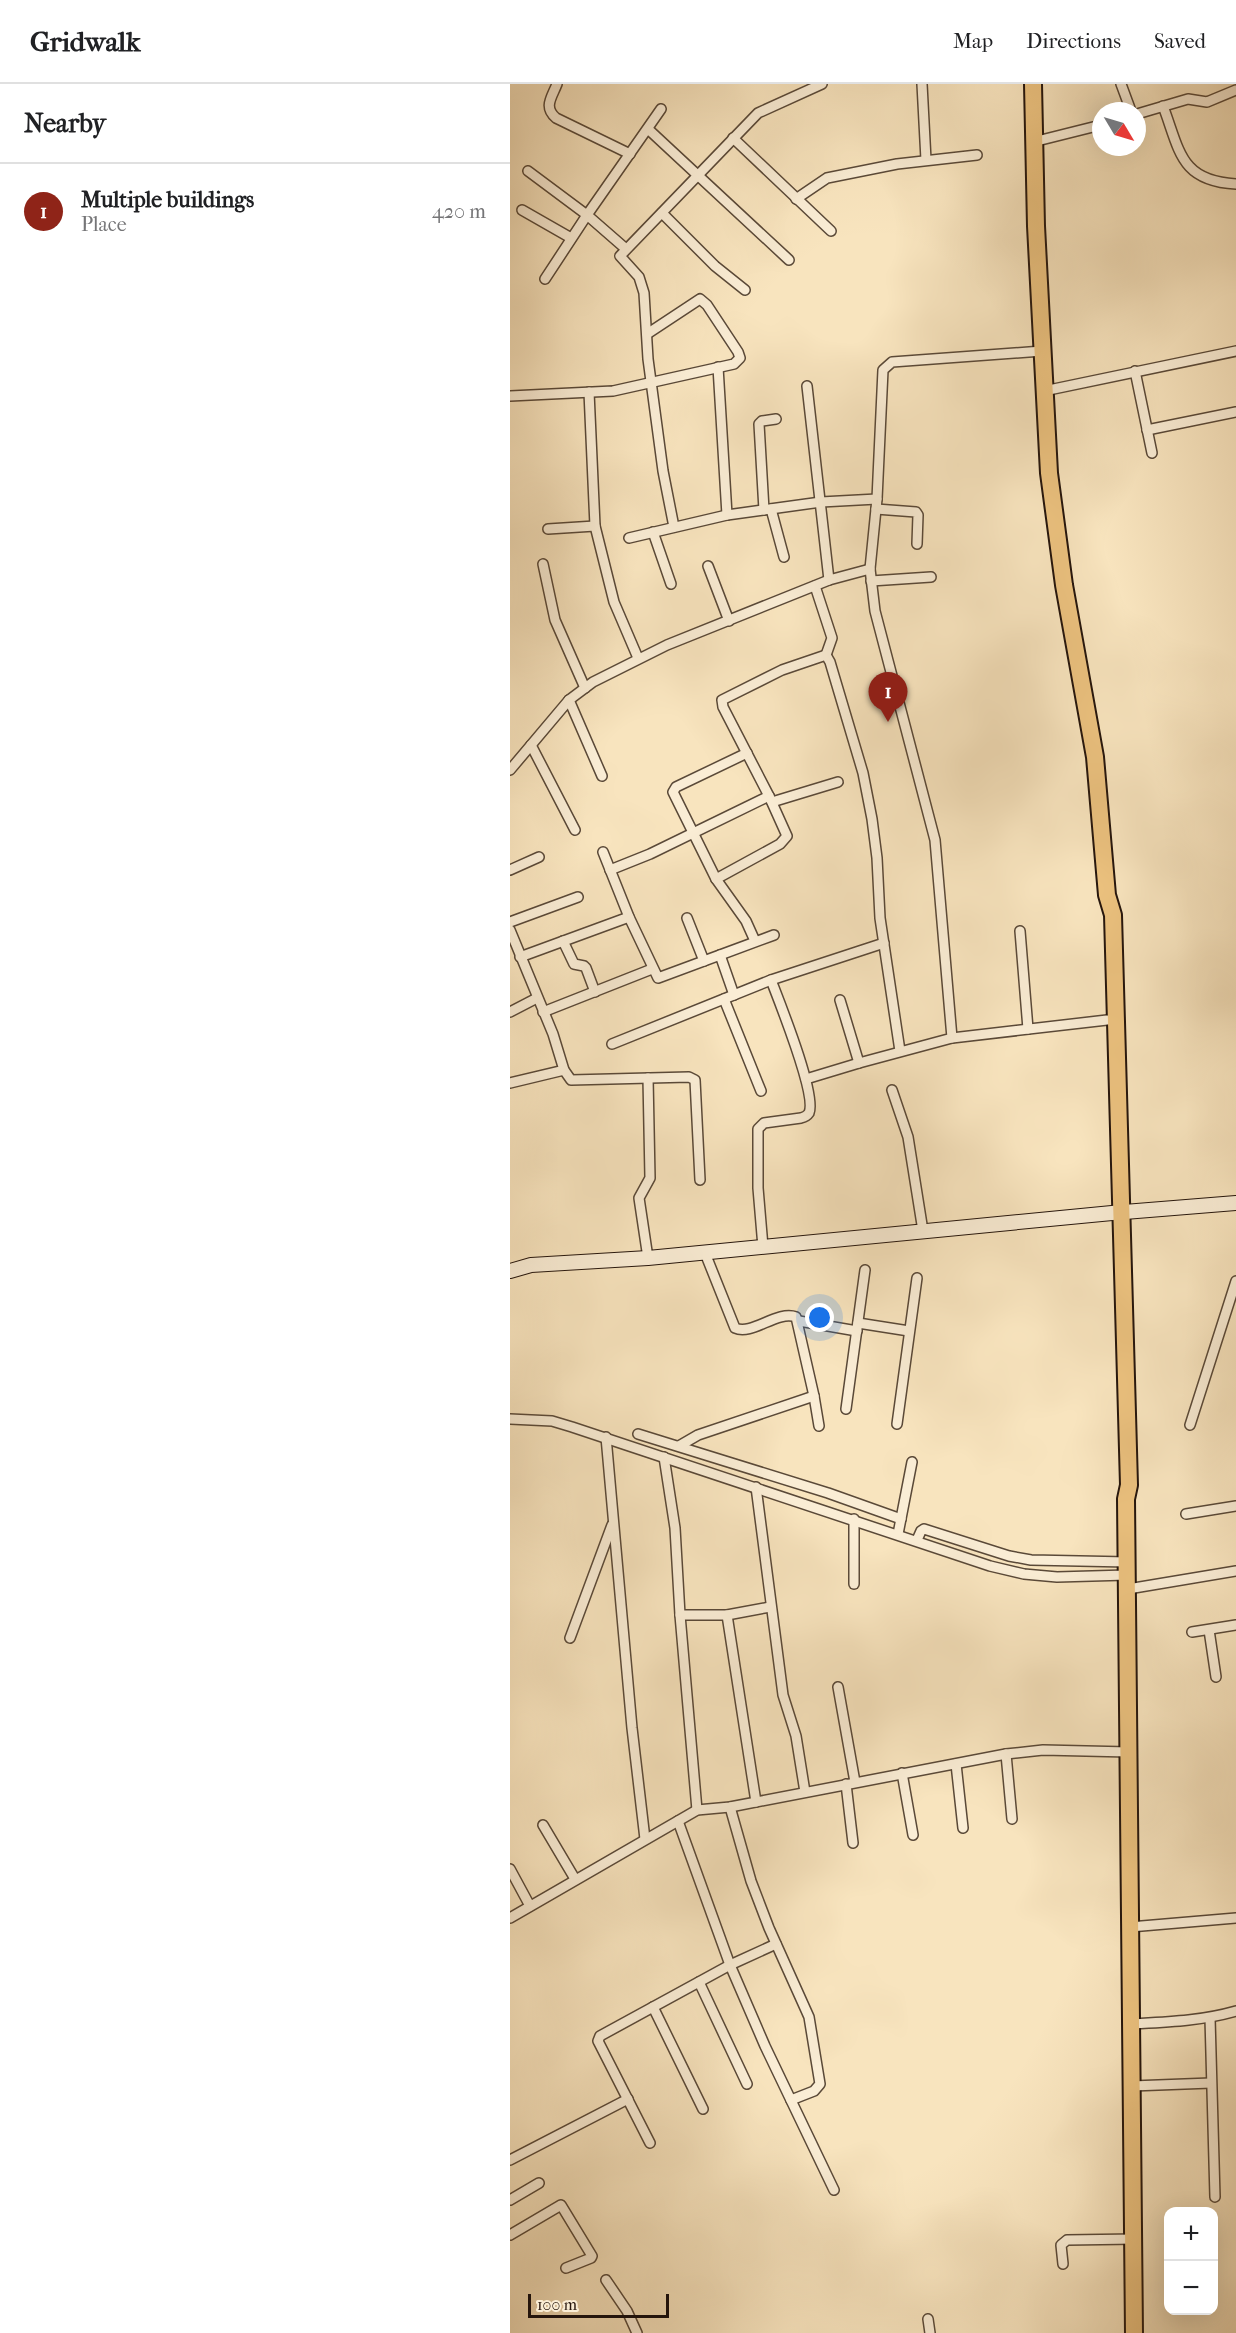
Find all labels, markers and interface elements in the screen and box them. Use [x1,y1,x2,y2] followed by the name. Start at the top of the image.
[30,25,141,58] text: Gridwalk
[953,29,993,53] text: Map
[1026,29,1121,53] text: Directions
[1154,29,1206,53] text: Saved
[1092,102,1146,156] north arrow
[24,108,106,139] text: Nearby
[81,187,254,213] text: Multiple buildings
[40,200,47,223] text: 1
[432,200,486,223] text: 420 m
[81,213,127,236] text: Place
[868,672,908,722] pin: 1
[805,1303,834,1332] your location
[1164,2207,1218,2315] map controls
[1164,2207,1218,2261] button: +
[1164,2261,1218,2315] button: −
[528,2291,669,2318] scale bar
[537,2295,577,2314] text: 100 m

